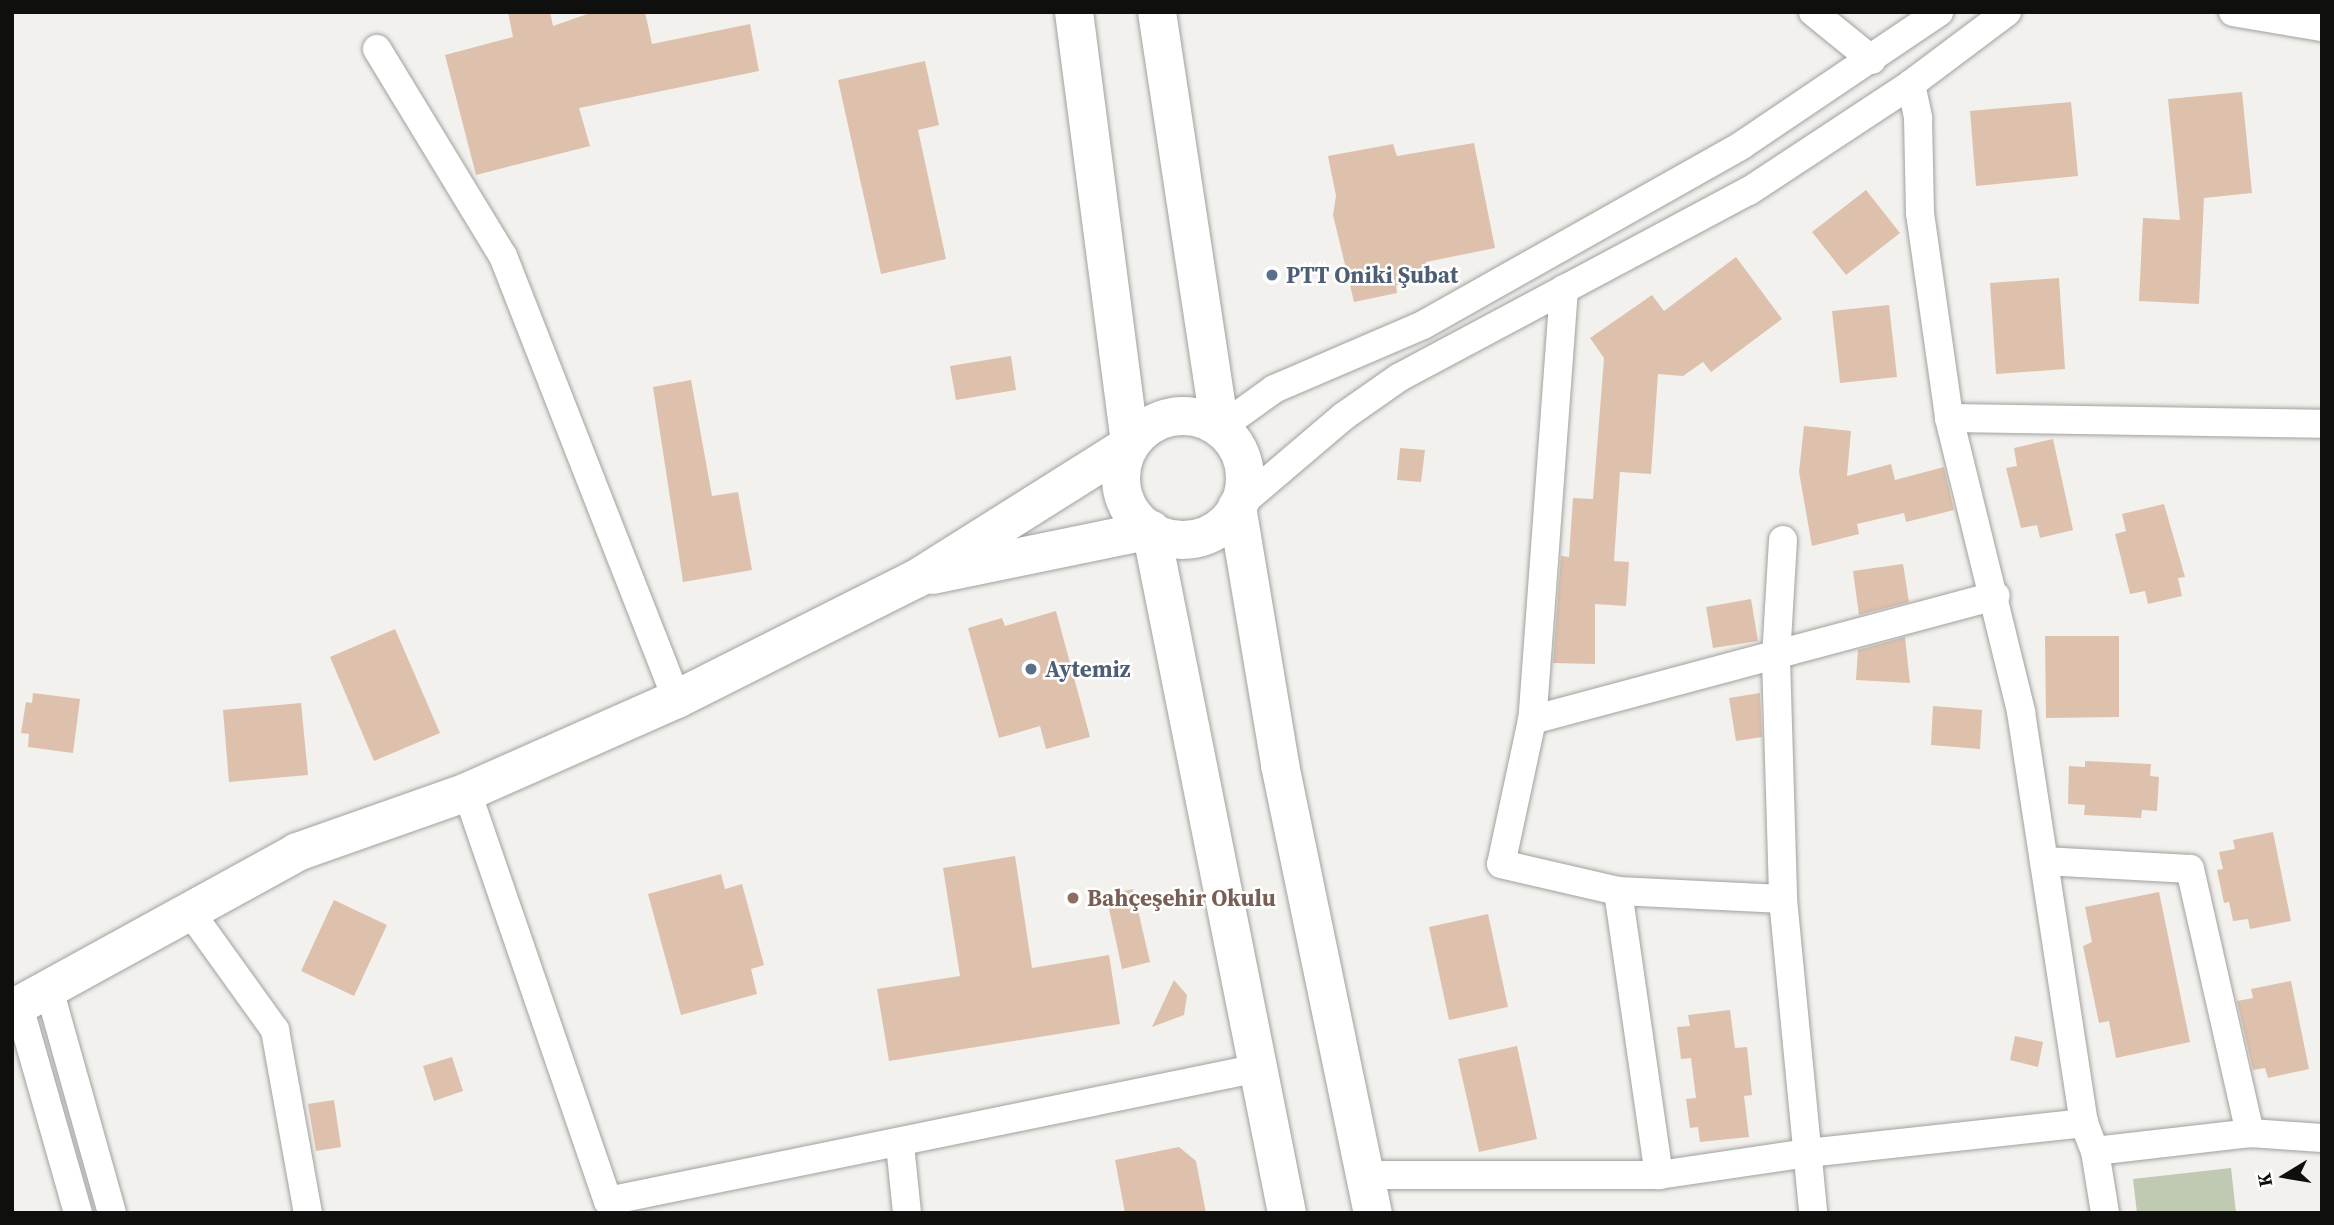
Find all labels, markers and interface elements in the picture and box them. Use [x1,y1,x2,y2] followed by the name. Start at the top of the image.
[1286,261,1458,289] place label: PTT Oniki Şubat
[1264,267,1280,283] marker: PTT Oniki Şubat
[1045,655,1130,683] place label: Aytemiz
[1023,661,1039,677] marker: Aytemiz
[1087,884,1276,912] place label: Bahçeşehir Okulu
[1065,890,1081,906] marker: Bahçeşehir Okulu
[2250,1141,2320,1211] north arrow
[2250,1171,2278,1189] text: K

